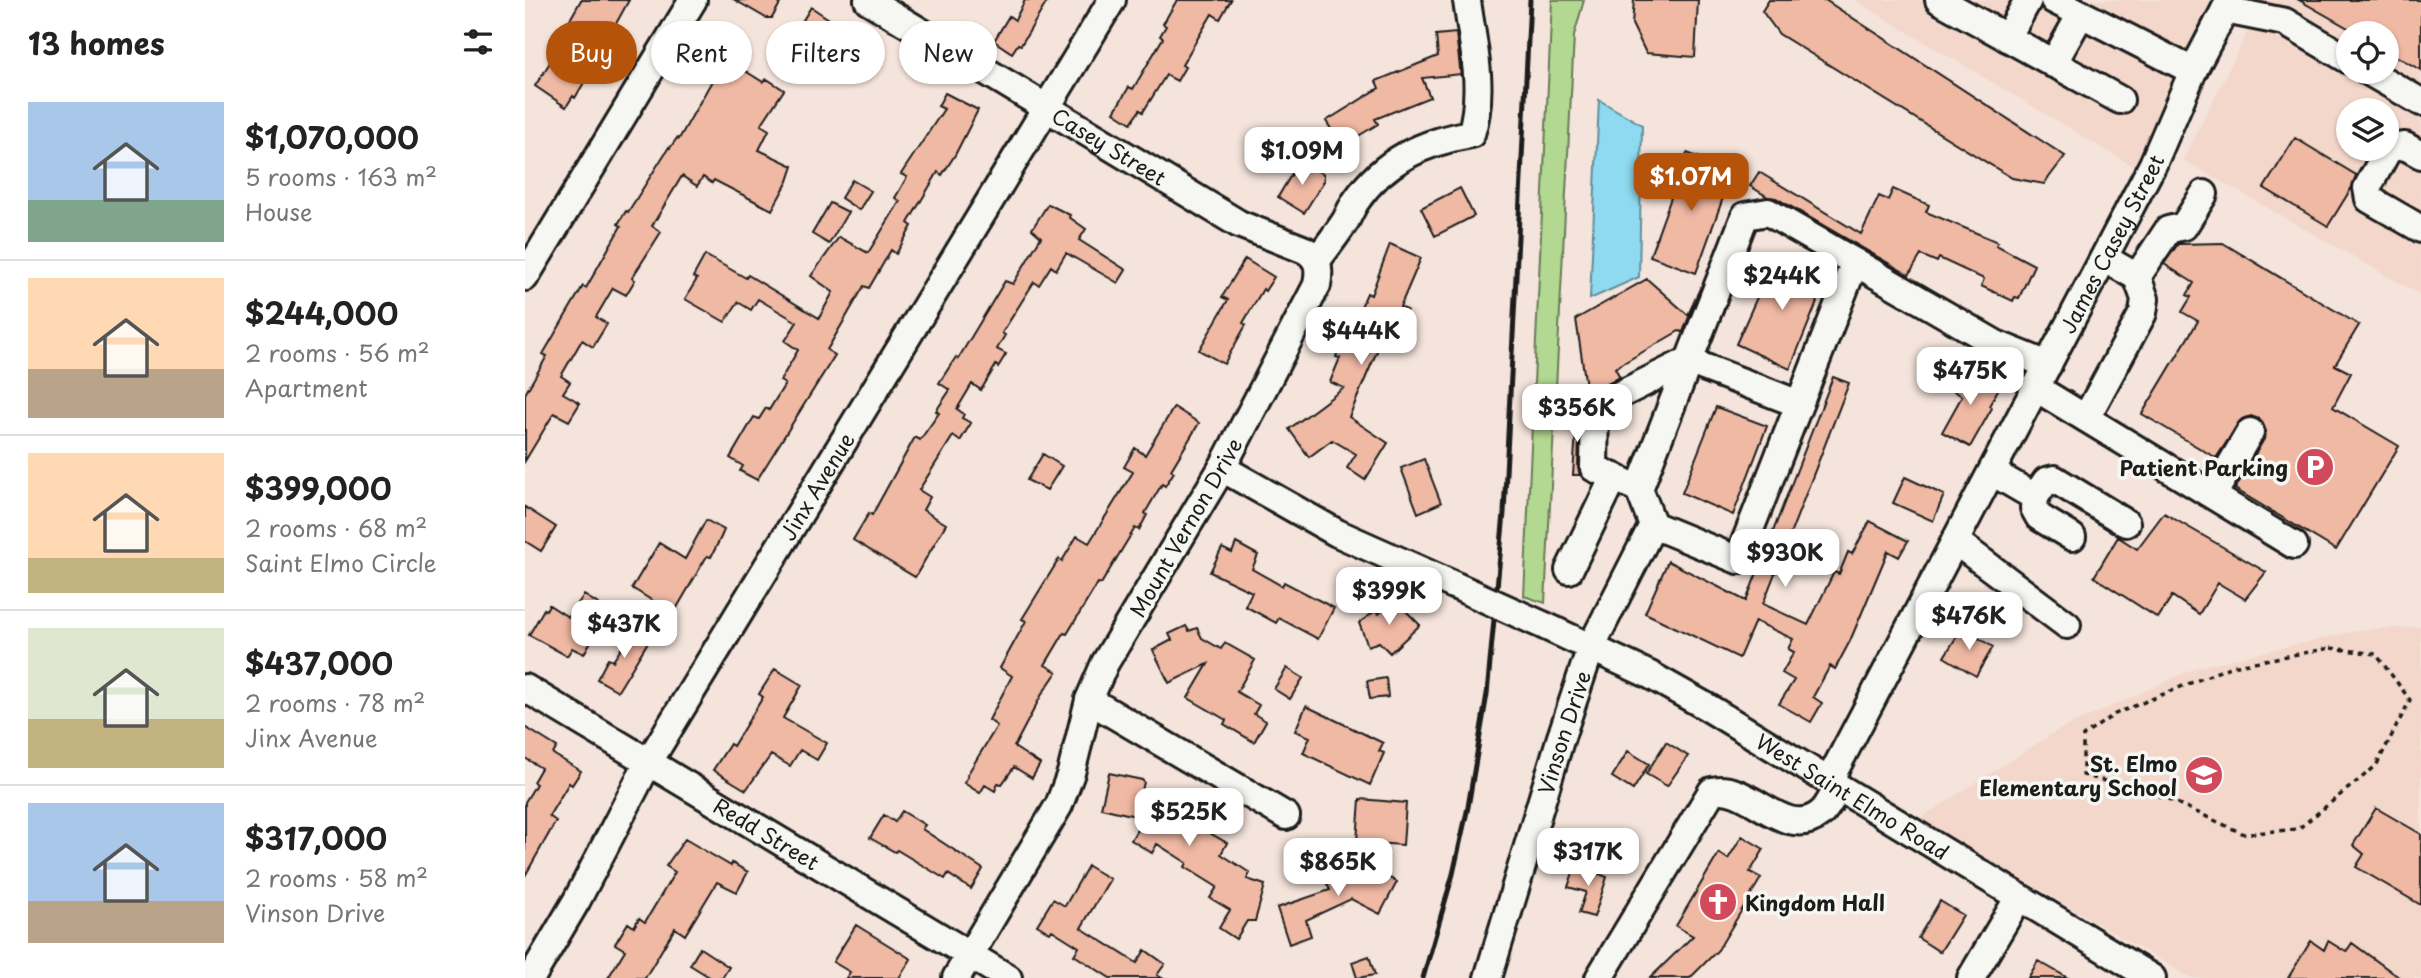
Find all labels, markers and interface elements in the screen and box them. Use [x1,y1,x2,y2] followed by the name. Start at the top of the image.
[28,20,165,65] text: 13 homes
[546,21,637,84] chip: Buy
[651,21,752,84] chip: Rent
[766,21,885,84] chip: Filters
[899,21,997,84] chip: New
[2336,21,2399,161] map controls
[2336,21,2399,84] button: locate
[459,23,497,61] icon: filters
[2336,98,2399,161] button: layers
[1046,99,1173,193] street label: Casey Street
[245,114,419,159] text: $1,070,000
[1245,128,1359,187] pin: $1.09M
[84,130,168,214] icon: home
[1260,132,1344,167] text: $1.09M
[2051,149,2171,339] street label: James Casey Street
[1634,154,1748,213] pin: $1.07M
[1650,158,1732,193] text: $1.07M
[245,159,437,194] text: 5 rooms · 163 m²
[245,194,312,229] text: House
[1733,252,1831,312] pin: $244K
[1743,257,1821,292] text: $244K
[245,290,398,335] text: $244,000
[84,306,168,390] icon: home
[1312,308,1410,367] pin: $444K
[1322,312,1400,347] text: $444K
[245,335,430,370] text: 2 rooms · 56 m²
[1921,348,2019,407] pin: $475K
[1933,352,2007,387] text: $475K
[245,370,368,405] text: Apartment
[1528,384,1626,444] pin: $356K
[1538,389,1616,424] text: $356K
[771,426,862,546] street label: Jinx Avenue
[1121,431,1249,623] street label: Mount Vernon Drive
[2294,446,2336,488] parking icon: Patient Parking
[2120,451,2288,483] place label: Patient Parking
[245,465,392,510] text: $399,000
[84,481,168,565] icon: home
[245,510,427,545] text: 2 rooms · 68 m²
[1736,530,1834,589] pin: $930K
[1746,534,1824,569] text: $930K
[245,545,437,580] text: Saint Elmo Circle
[1340,568,1438,627] pin: $399K
[1352,572,1426,607] text: $399K
[1920,592,2018,652] pin: $476K
[1932,597,2006,632] text: $476K
[575,600,673,660] pin: $437K
[587,605,661,640] text: $437K
[245,640,393,685] text: $437,000
[84,656,168,740] icon: home
[1529,666,1598,798] street label: Vinson Drive
[245,685,425,720] text: 2 rooms · 78 m²
[245,720,378,755] text: Jinx Avenue
[1750,725,1956,867] street label: West Saint Elmo Road
[1979,747,2177,803] place label: St. Elmo Elementary School
[2183,754,2225,796] school or university icon: St. Elmo Elementary School
[1140,788,1238,848] pin: $525K
[708,789,826,877] street label: Redd Street
[1151,793,1227,828] text: $525K
[245,815,387,860] text: $317,000
[1539,828,1637,888] pin: $317K
[84,831,168,915] icon: home
[1553,833,1623,868] text: $317K
[1289,838,1387,898] pin: $865K
[1299,843,1377,878] text: $865K
[245,860,428,895] text: 2 rooms · 58 m²
[1697,881,1739,923] church icon: Kingdom Hall
[1745,886,1885,918] place label: Kingdom Hall
[245,895,385,930] text: Vinson Drive

